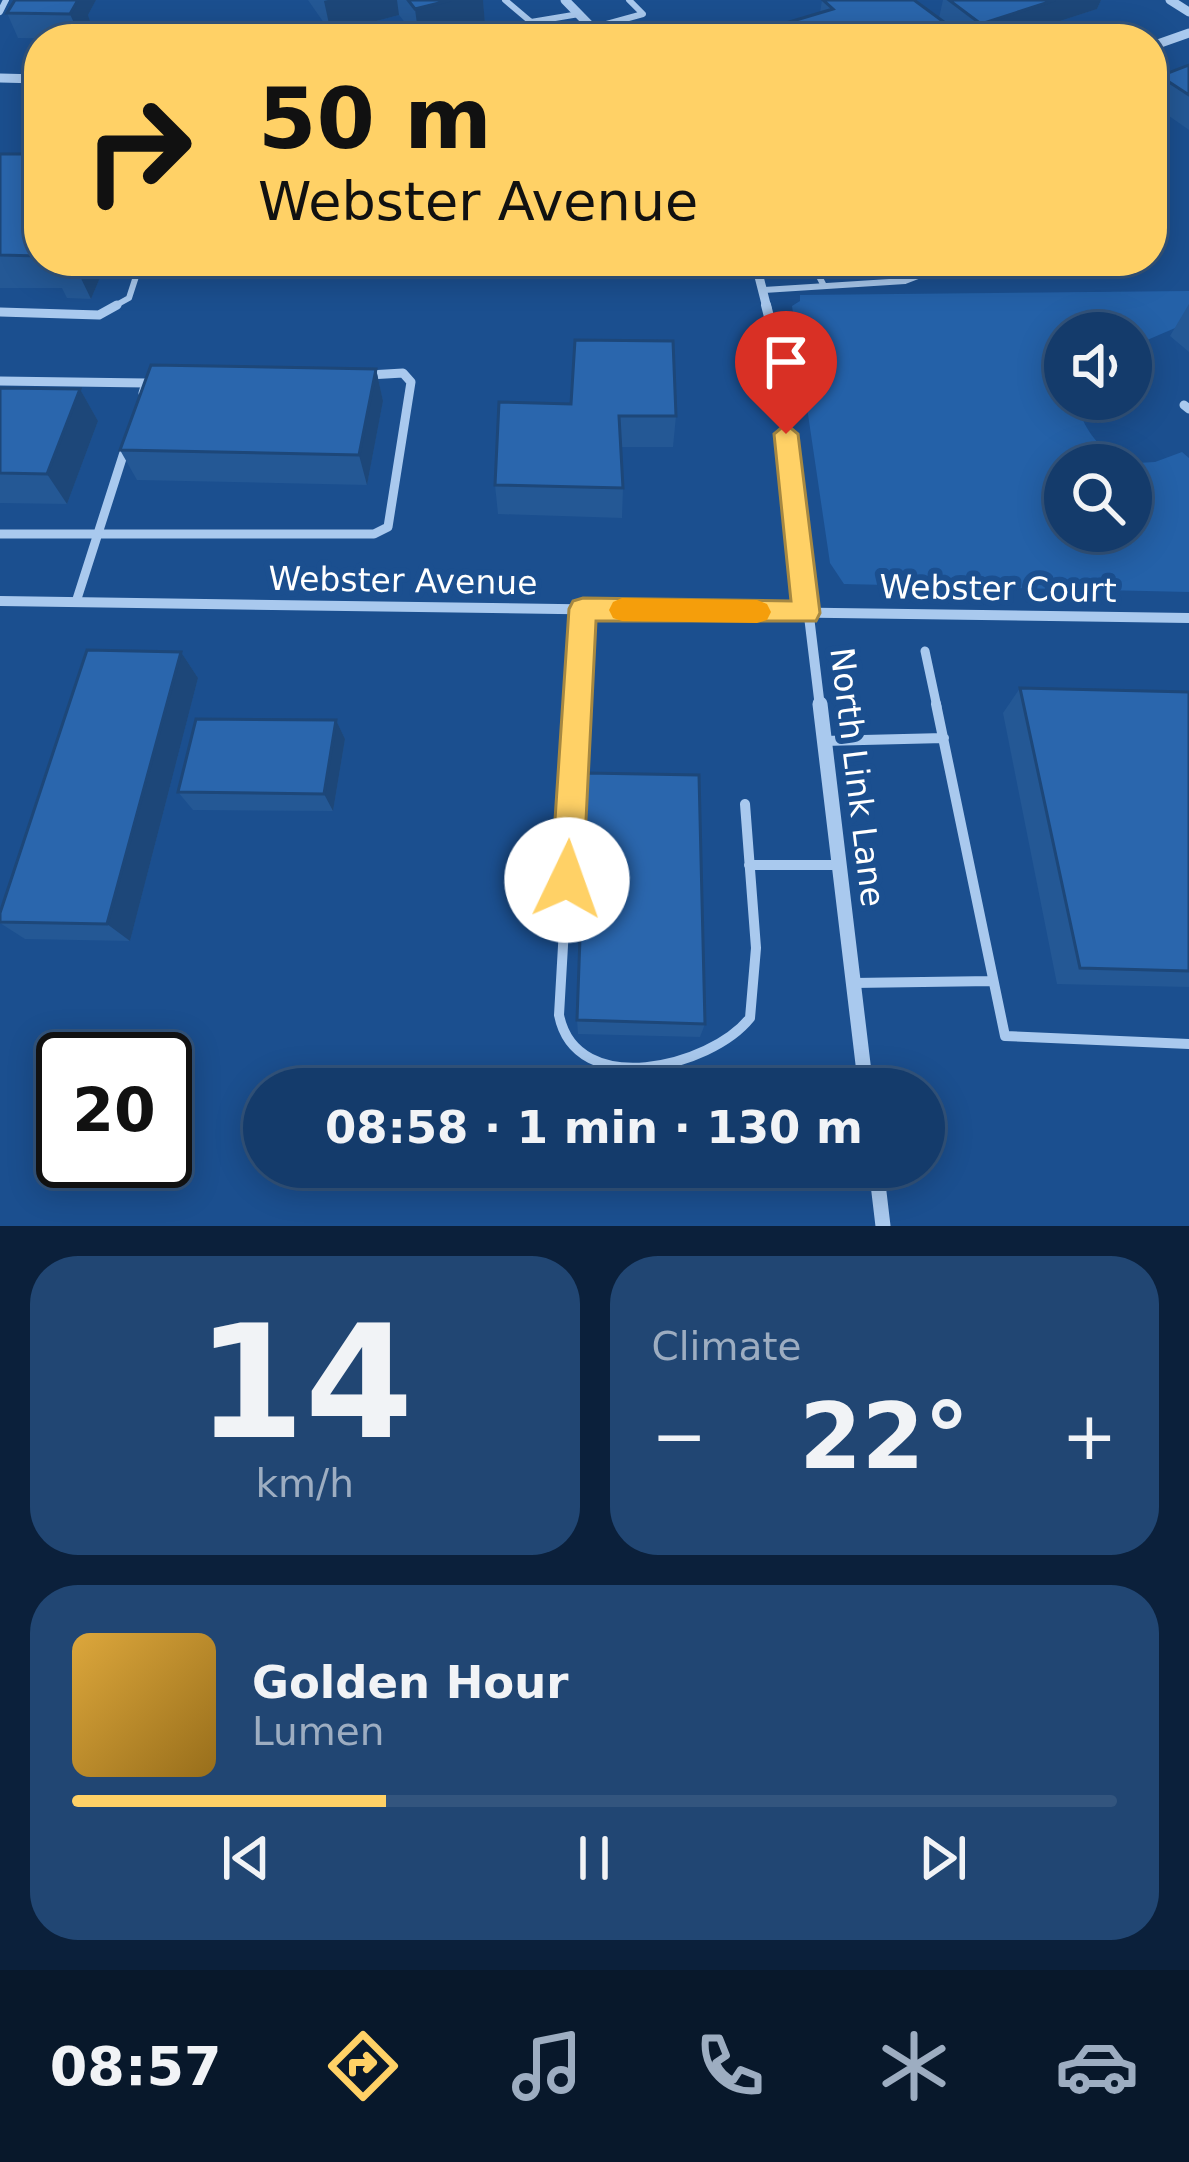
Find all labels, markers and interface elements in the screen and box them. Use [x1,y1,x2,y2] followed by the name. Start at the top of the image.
[258,70,492,168] text: 50 m
[60,72,216,228] icon: right
[258,170,698,233] text: Webster Avenue
[735,311,837,434] pin
[1044,312,1152,552] map controls
[1044,312,1152,420] button: sound
[753,329,819,395] icon: arrive
[1044,444,1152,552] button: search
[268,559,538,602] street label: Webster Avenue
[879,567,1117,610] street label: Webster Court
[822,645,893,909] street label: North Link Lane
[504,817,630,943] position arrow
[36,1032,192,1188] speed limit sign: 20
[325,1101,863,1154] text: 08:58 · 1 min · 130 m
[196,1292,413,1474] text: 14
[652,1324,802,1369] text: Climate
[799,1384,969,1489] text: 22°
[652,1398,707,1475] text: −
[1062,1398,1117,1475] text: +
[256,1461,354,1506] text: km/h
[252,1656,569,1709] text: Golden Hour
[252,1709,384,1754] text: Lumen
[213,1825,279,1891] icon: previous
[561,1825,627,1891] icon: pause
[910,1825,976,1891] icon: next
[321,2024,405,2108] icon: directions
[505,2024,589,2108] icon: music
[688,2024,772,2108] icon: phone
[872,2024,956,2108] icon: climate
[1055,2024,1139,2108] icon: car
[50,2035,222,2098] text: 08:57

